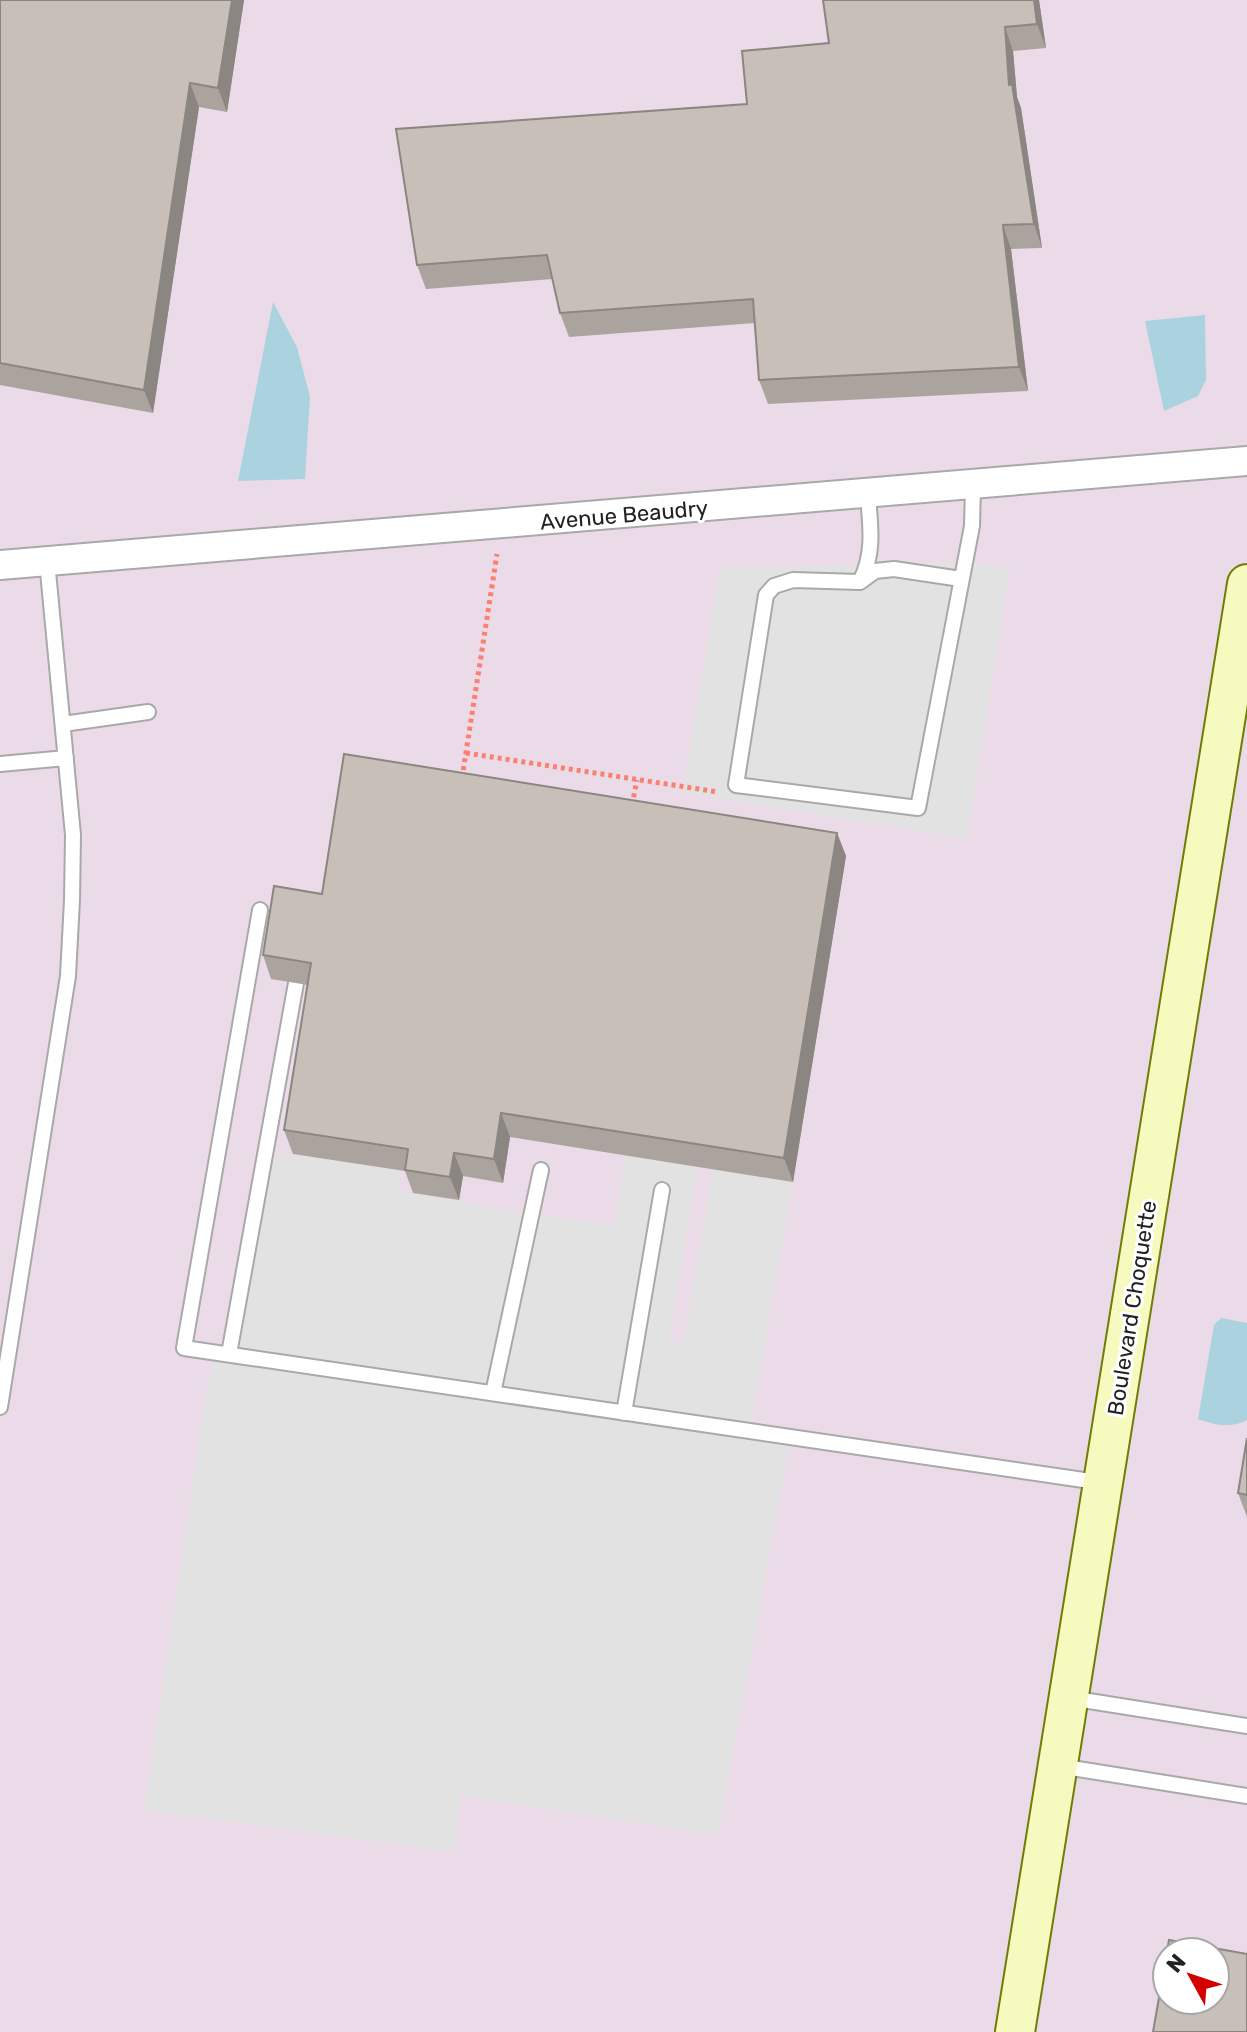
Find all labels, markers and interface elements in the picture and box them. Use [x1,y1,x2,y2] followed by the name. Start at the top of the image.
[539,494,709,536] street label: Avenue Beaudry
[1102,1199,1162,1417] street label: Boulevard Choquette
[1151,1936,1231,2016] north arrow
[1161,1949,1191,1978] text: N

